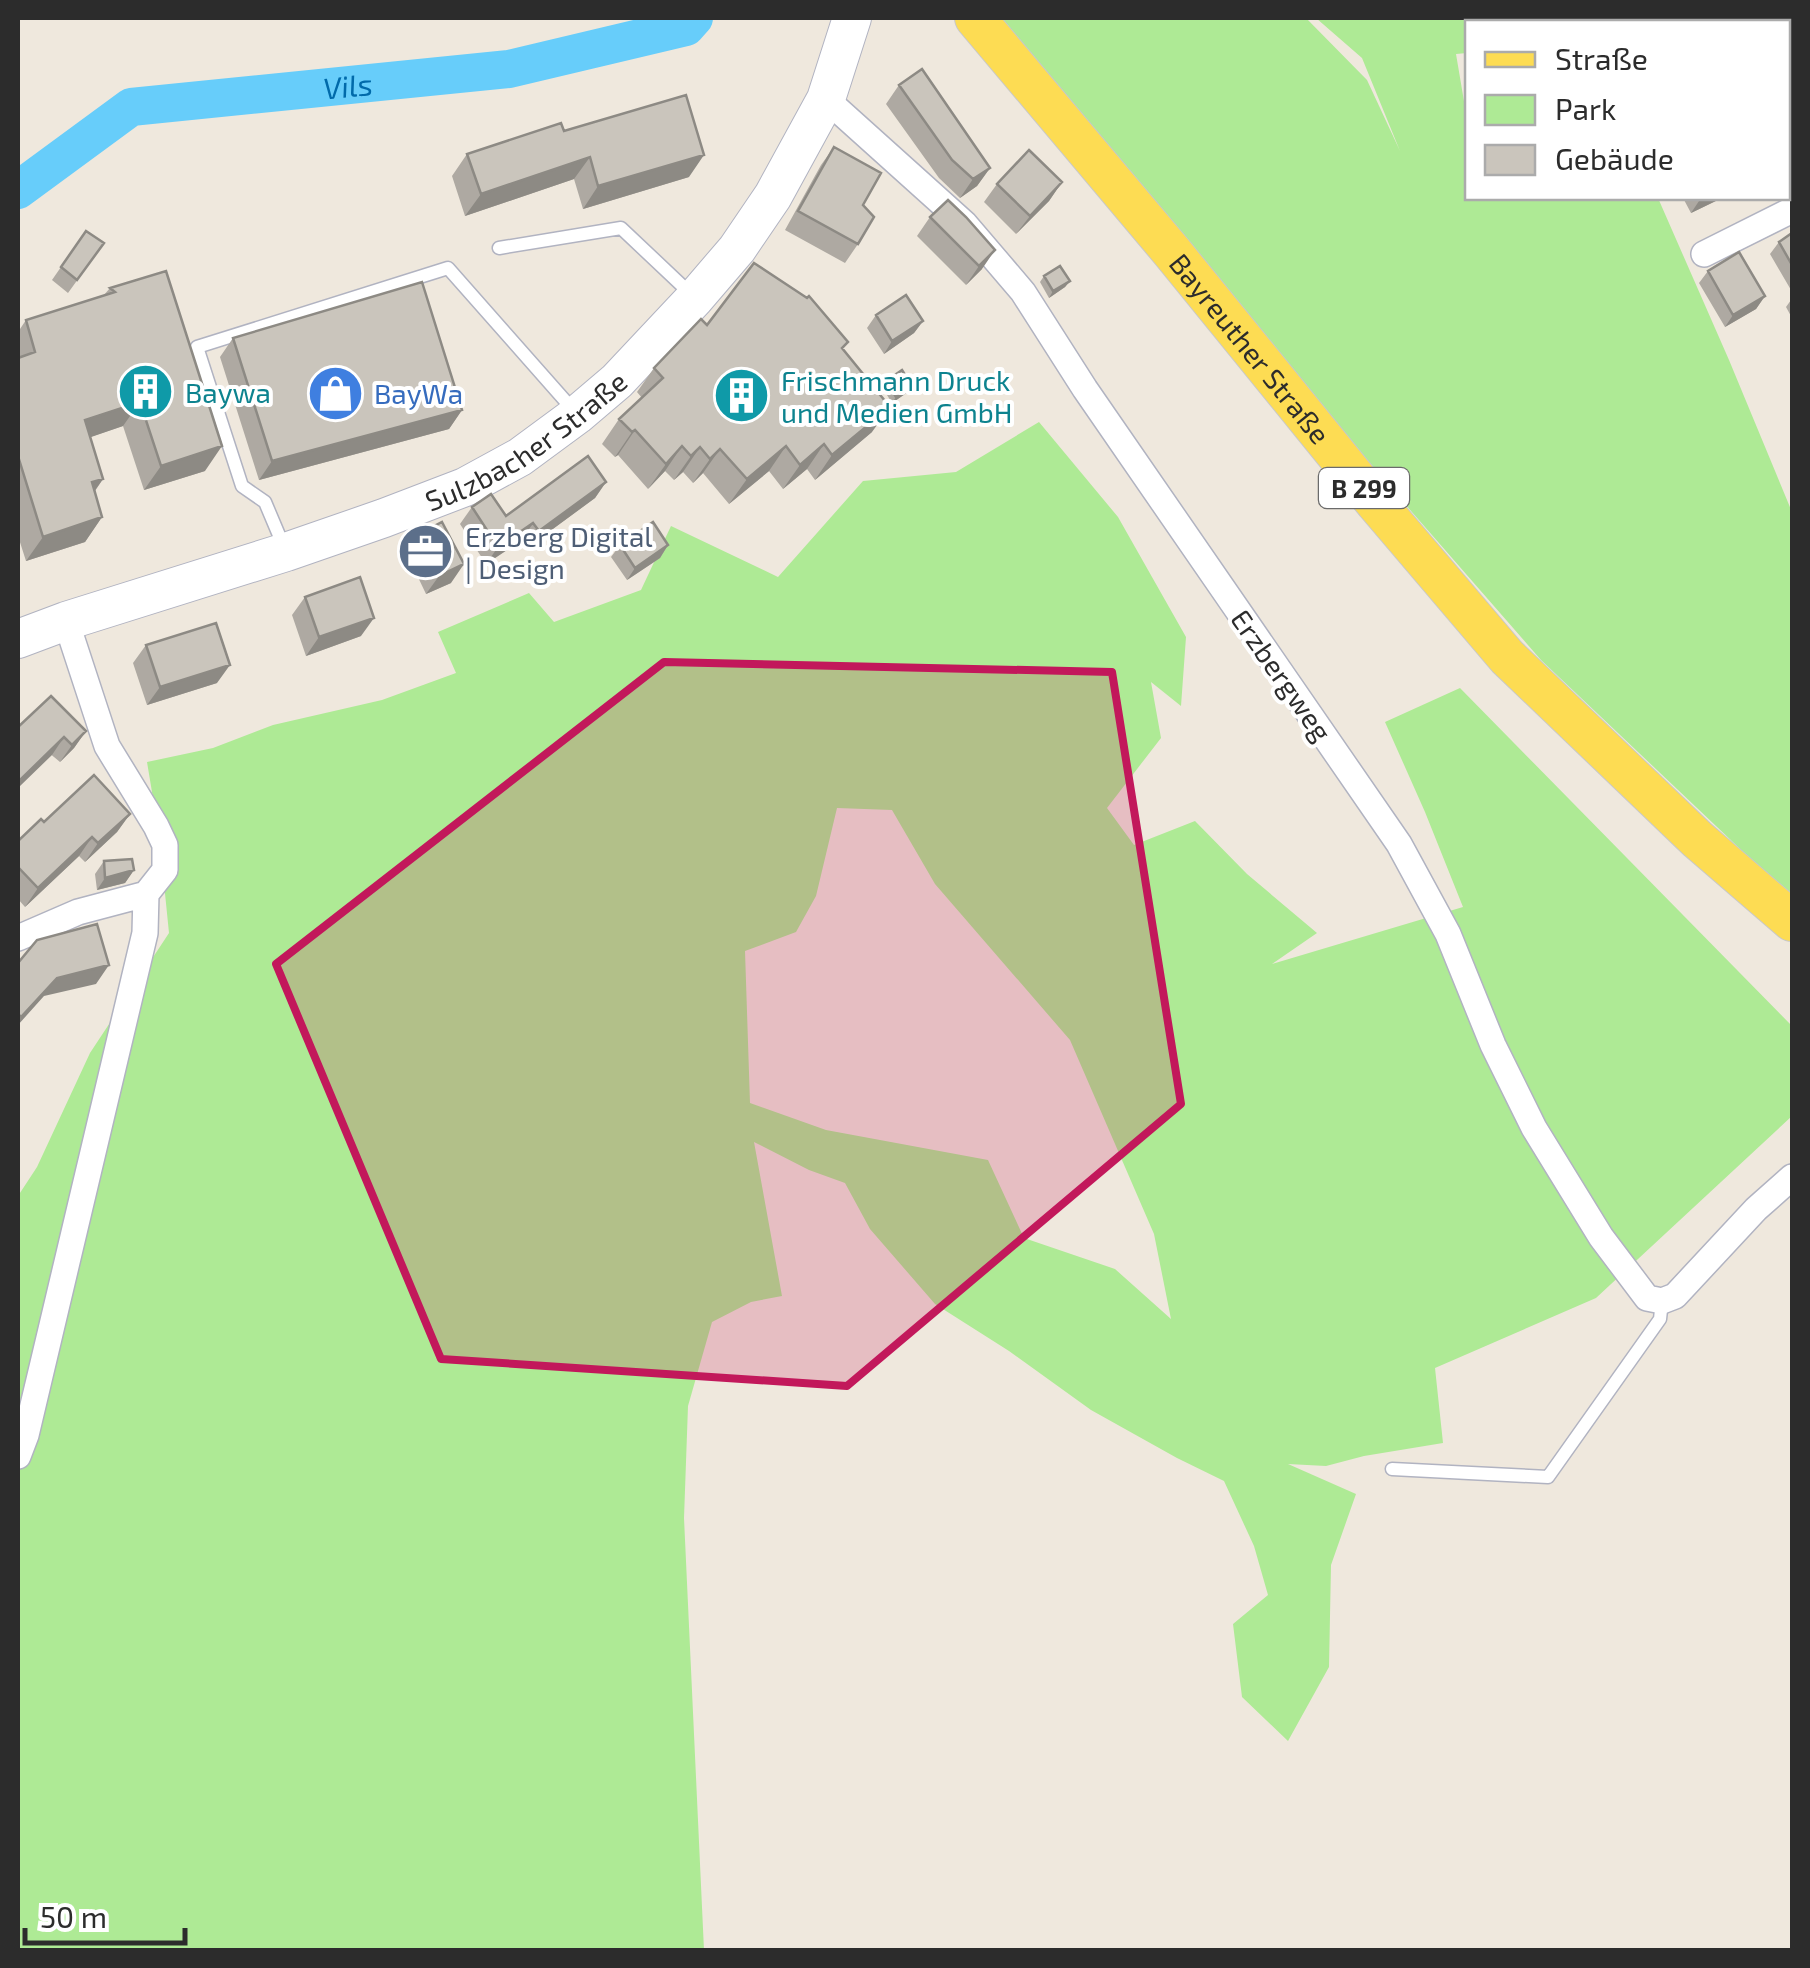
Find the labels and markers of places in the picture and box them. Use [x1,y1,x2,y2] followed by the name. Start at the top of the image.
[116,362,176,422] building icon: Baywa
[305,363,365,423] shop icon: BayWa
[781,363,1012,429] place label: Frischmann Druck und Medien GmbH
[712,366,772,426] building icon: Frischmann Druck und Medien GmbH
[185,375,271,409] place label: Baywa
[374,376,463,410] place label: BayWa
[465,519,653,585] place label: Erzberg Digital | Design
[396,522,456,582] office icon: Erzberg Digital | Design

